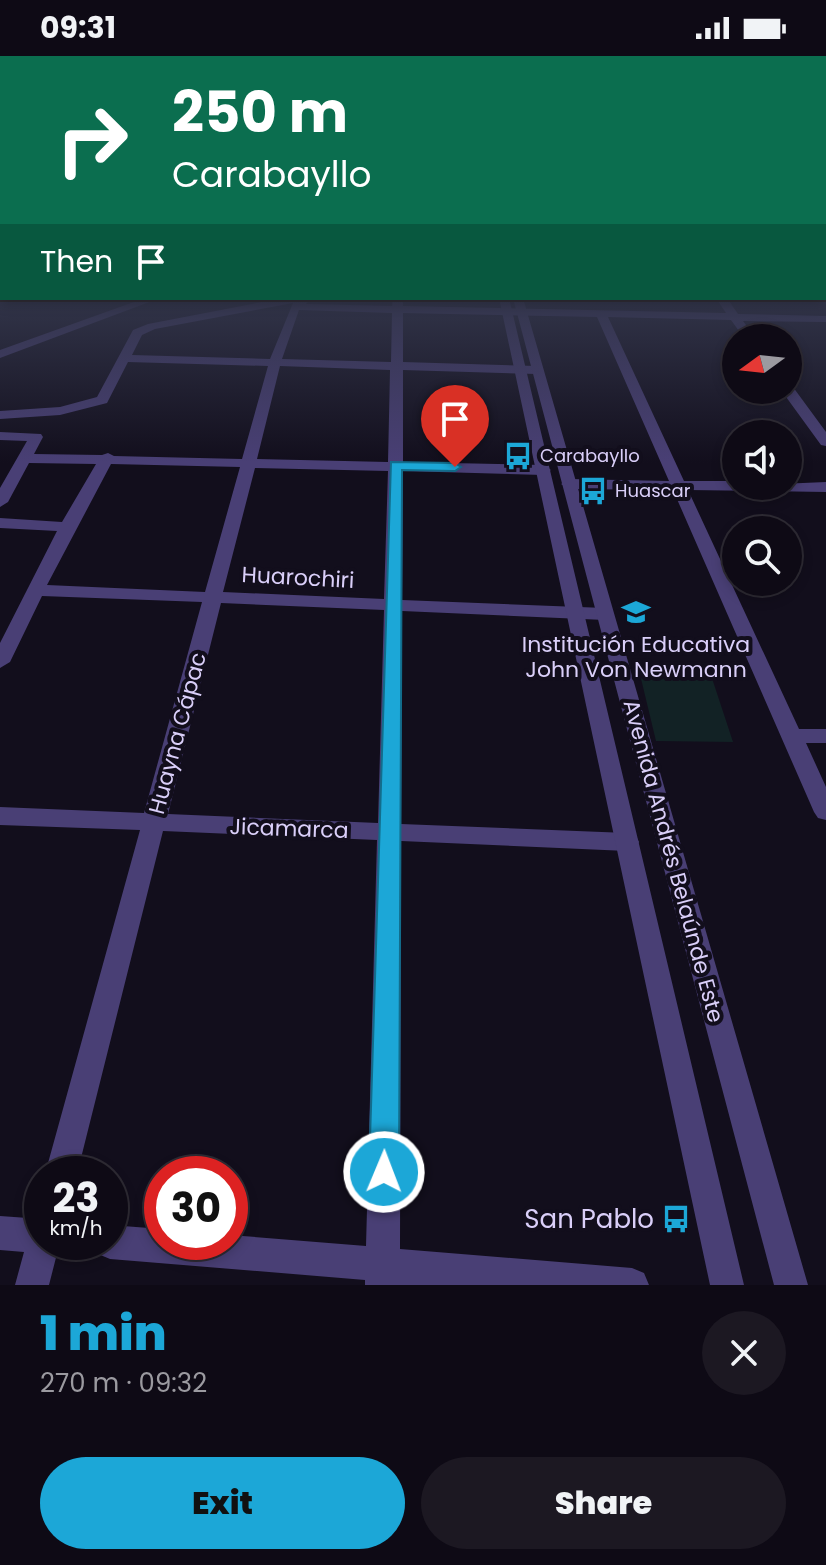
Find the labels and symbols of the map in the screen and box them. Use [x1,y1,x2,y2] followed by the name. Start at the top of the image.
[722,324,802,404] north arrow
[421,385,489,467] pin
[503,441,533,471] bus stop icon: Carabayllo
[540,443,640,468] place label: Carabayllo
[578,476,608,506] bus stop icon: Huascar
[615,478,691,503] place label: Huascar
[241,559,355,596] street label: Huarochiri
[621,597,651,627] school or university icon: Institución Educativa John Von Newmann
[522,629,750,685] place label: Institución Educativa John Von Newmann
[141,649,214,817] street label: Huayna Cápac
[615,696,732,1026] street label: Avenida Andrés Belaúnde Este
[229,811,349,846] street label: Jicamarca
[342,1130,426,1214] position arrow
[144,1156,248,1260] speed limit sign: 30
[524,1201,654,1237] place label: San Pablo
[661,1204,691,1234] bus stop icon: San Pablo

